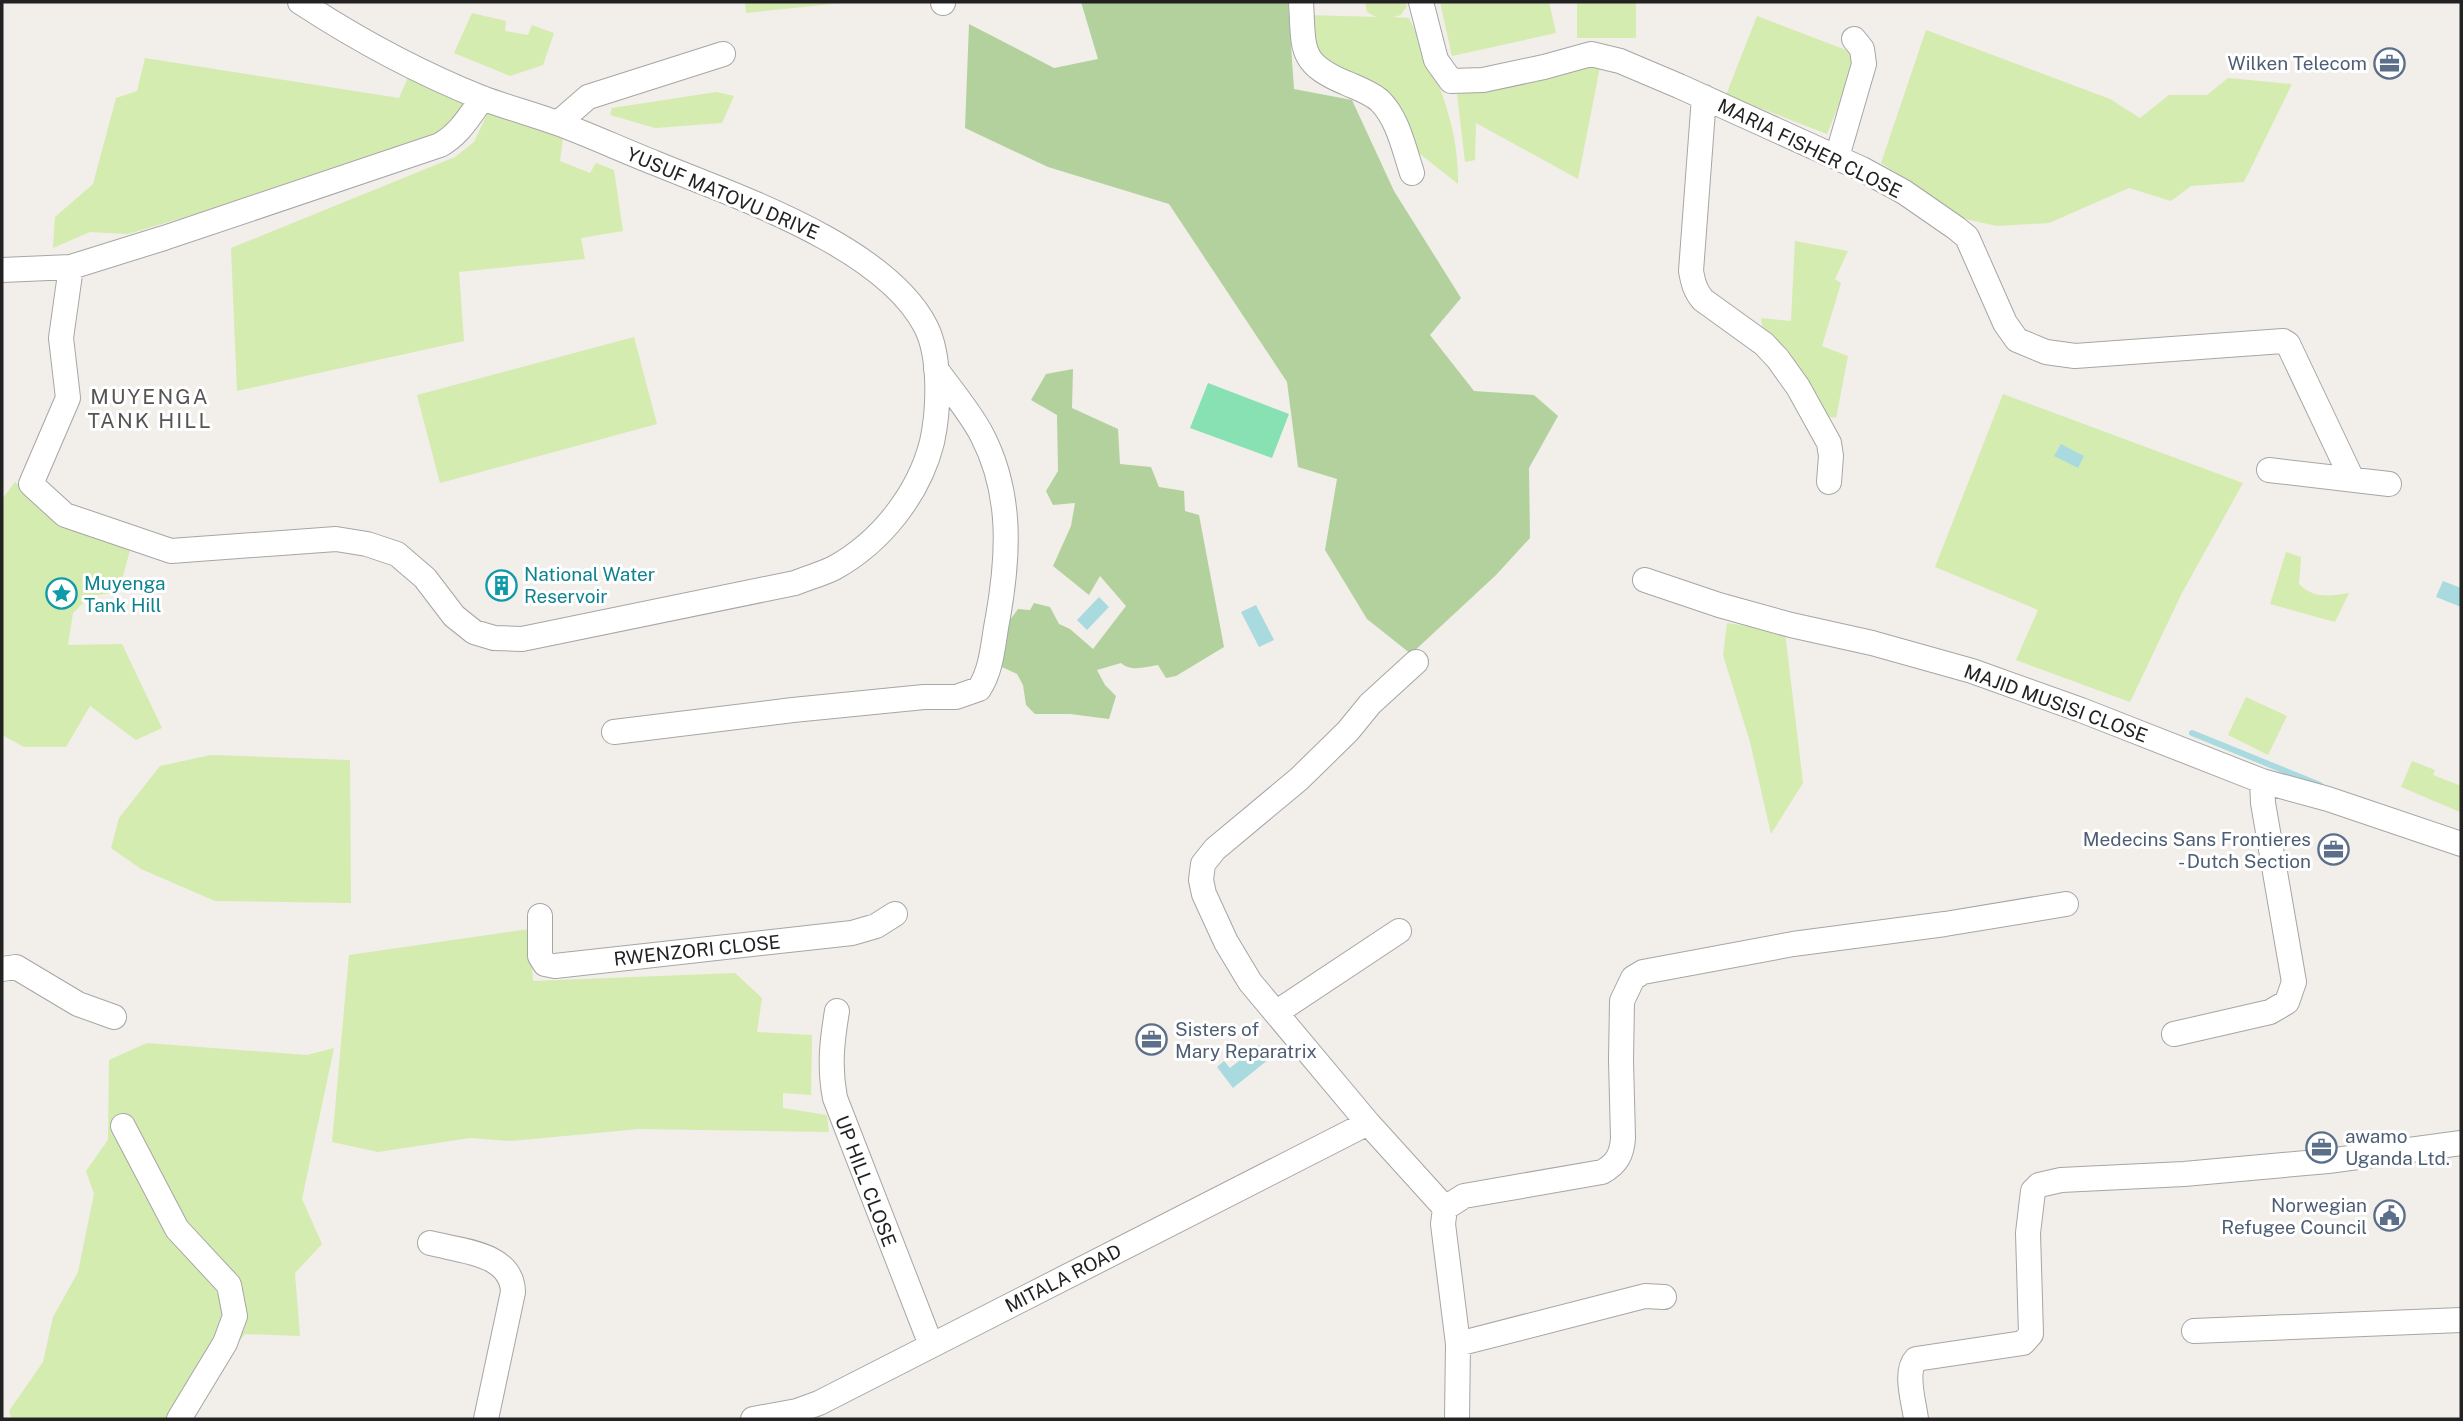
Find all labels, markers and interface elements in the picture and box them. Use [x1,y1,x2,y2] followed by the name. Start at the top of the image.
[2373,46,2407,80] office icon: Wilken Telecom
[2228,52,2367,74] place label: Wilken Telecom
[1714,94,1906,202] street label: MARIA FISHER CLOSE
[623,142,823,244] street label: YUSUF MATOVU DRIVE
[87,384,213,433] district label: MUYENGA TANK HILL
[524,563,655,607] place label: National Water Reservoir
[484,568,518,602] building icon: National Water Reservoir
[84,572,166,616] place label: Muyenga Tank Hill
[44,577,78,611] place icon: Muyenga Tank Hill
[1961,660,2151,746] street label: MAJID MUSISI CLOSE
[2083,828,2311,872] place label: Medecins Sans Frontieres - Dutch Section
[2317,833,2351,867] office icon: Medecins Sans Frontieres - Dutch Section
[613,930,781,970] street label: RWENZORI CLOSE
[1175,1018,1317,1062] place label: Sisters of Mary Reparatrix
[1135,1023,1169,1057] office icon: Sisters of Mary Reparatrix
[831,1112,901,1250] street label: UP HILL CLOSE
[2345,1125,2450,1169] place label: awamo Uganda Ltd.
[2305,1130,2339,1164] office icon: awamo Uganda Ltd.
[2221,1194,2367,1238] place label: Norwegian Refugee Council
[2373,1199,2407,1233] public building icon: Norwegian Refugee Council
[1001,1239,1125,1317] street label: MITALA ROAD

